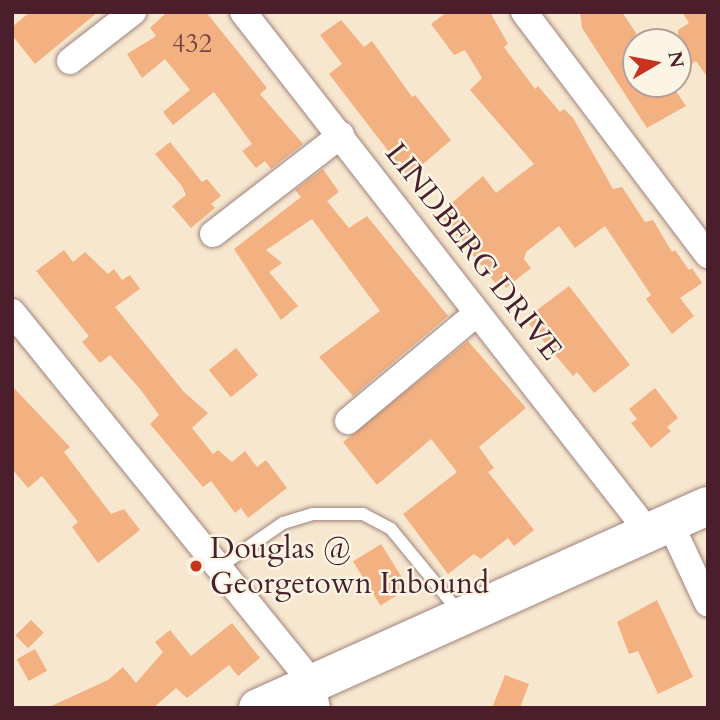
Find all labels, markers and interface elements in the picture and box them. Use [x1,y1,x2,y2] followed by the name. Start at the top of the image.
[172,28,212,60] house number: 432
[622,28,692,98] north arrow
[661,49,690,70] text: N
[377,136,569,368] street label: LINDBERG DRIVE
[210,531,489,602] place label: Douglas @ Georgetown Inbound
[188,558,204,574] marker: Douglas @ Georgetown Inbound

